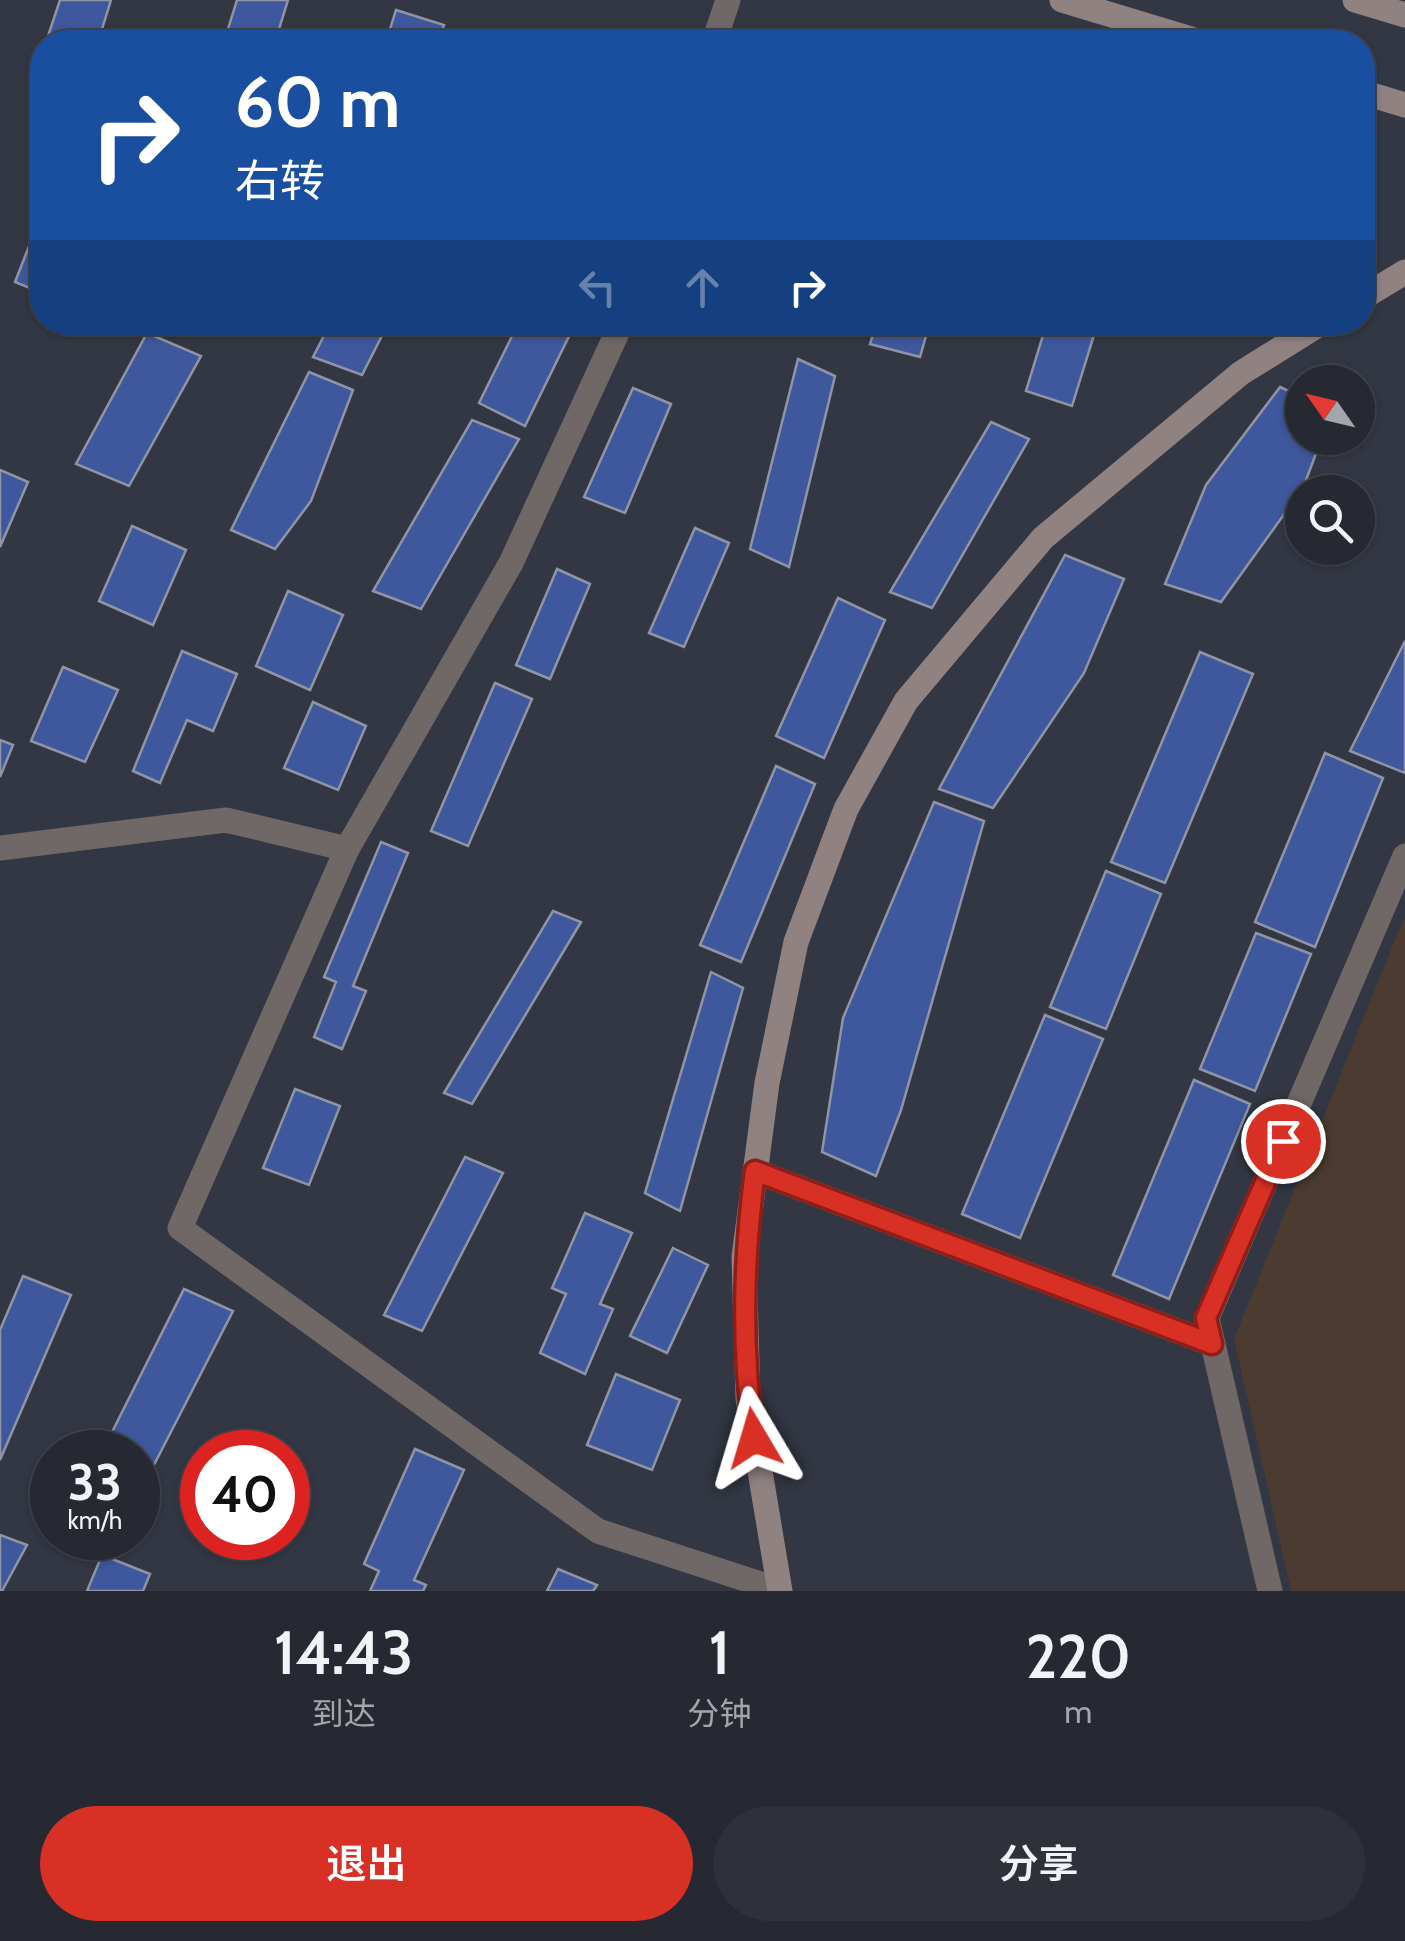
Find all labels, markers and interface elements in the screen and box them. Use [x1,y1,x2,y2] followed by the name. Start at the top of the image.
[235,59,400,145] text: 60 m
[70,70,200,200] icon: right
[235,154,325,208] text: 右转
[570,260,625,315] icon: left
[675,260,730,315] icon: ahead
[780,260,835,315] icon: right
[1285,365,1375,455] north arrow
[1285,365,1375,565] map controls
[1285,475,1375,565] button: search
[1241,1099,1326,1184] pin
[1256,1114,1311,1169] icon: arrive
[702,1386,806,1490] position arrow
[180,1430,310,1560] speed limit sign: 40
[68,1452,122,1513] text: 33
[68,1505,122,1535] text: km/h
[274,1616,413,1689] text: 14:43
[709,1616,730,1689] text: 1
[1025,1620,1131,1693] text: 220
[1064,1692,1092,1731] text: m
[312,1694,376,1733] text: 到达
[687,1694,751,1733] text: 分钟
[40,1806,693,1921] button: 退出
[713,1806,1365,1921] button: 分享

